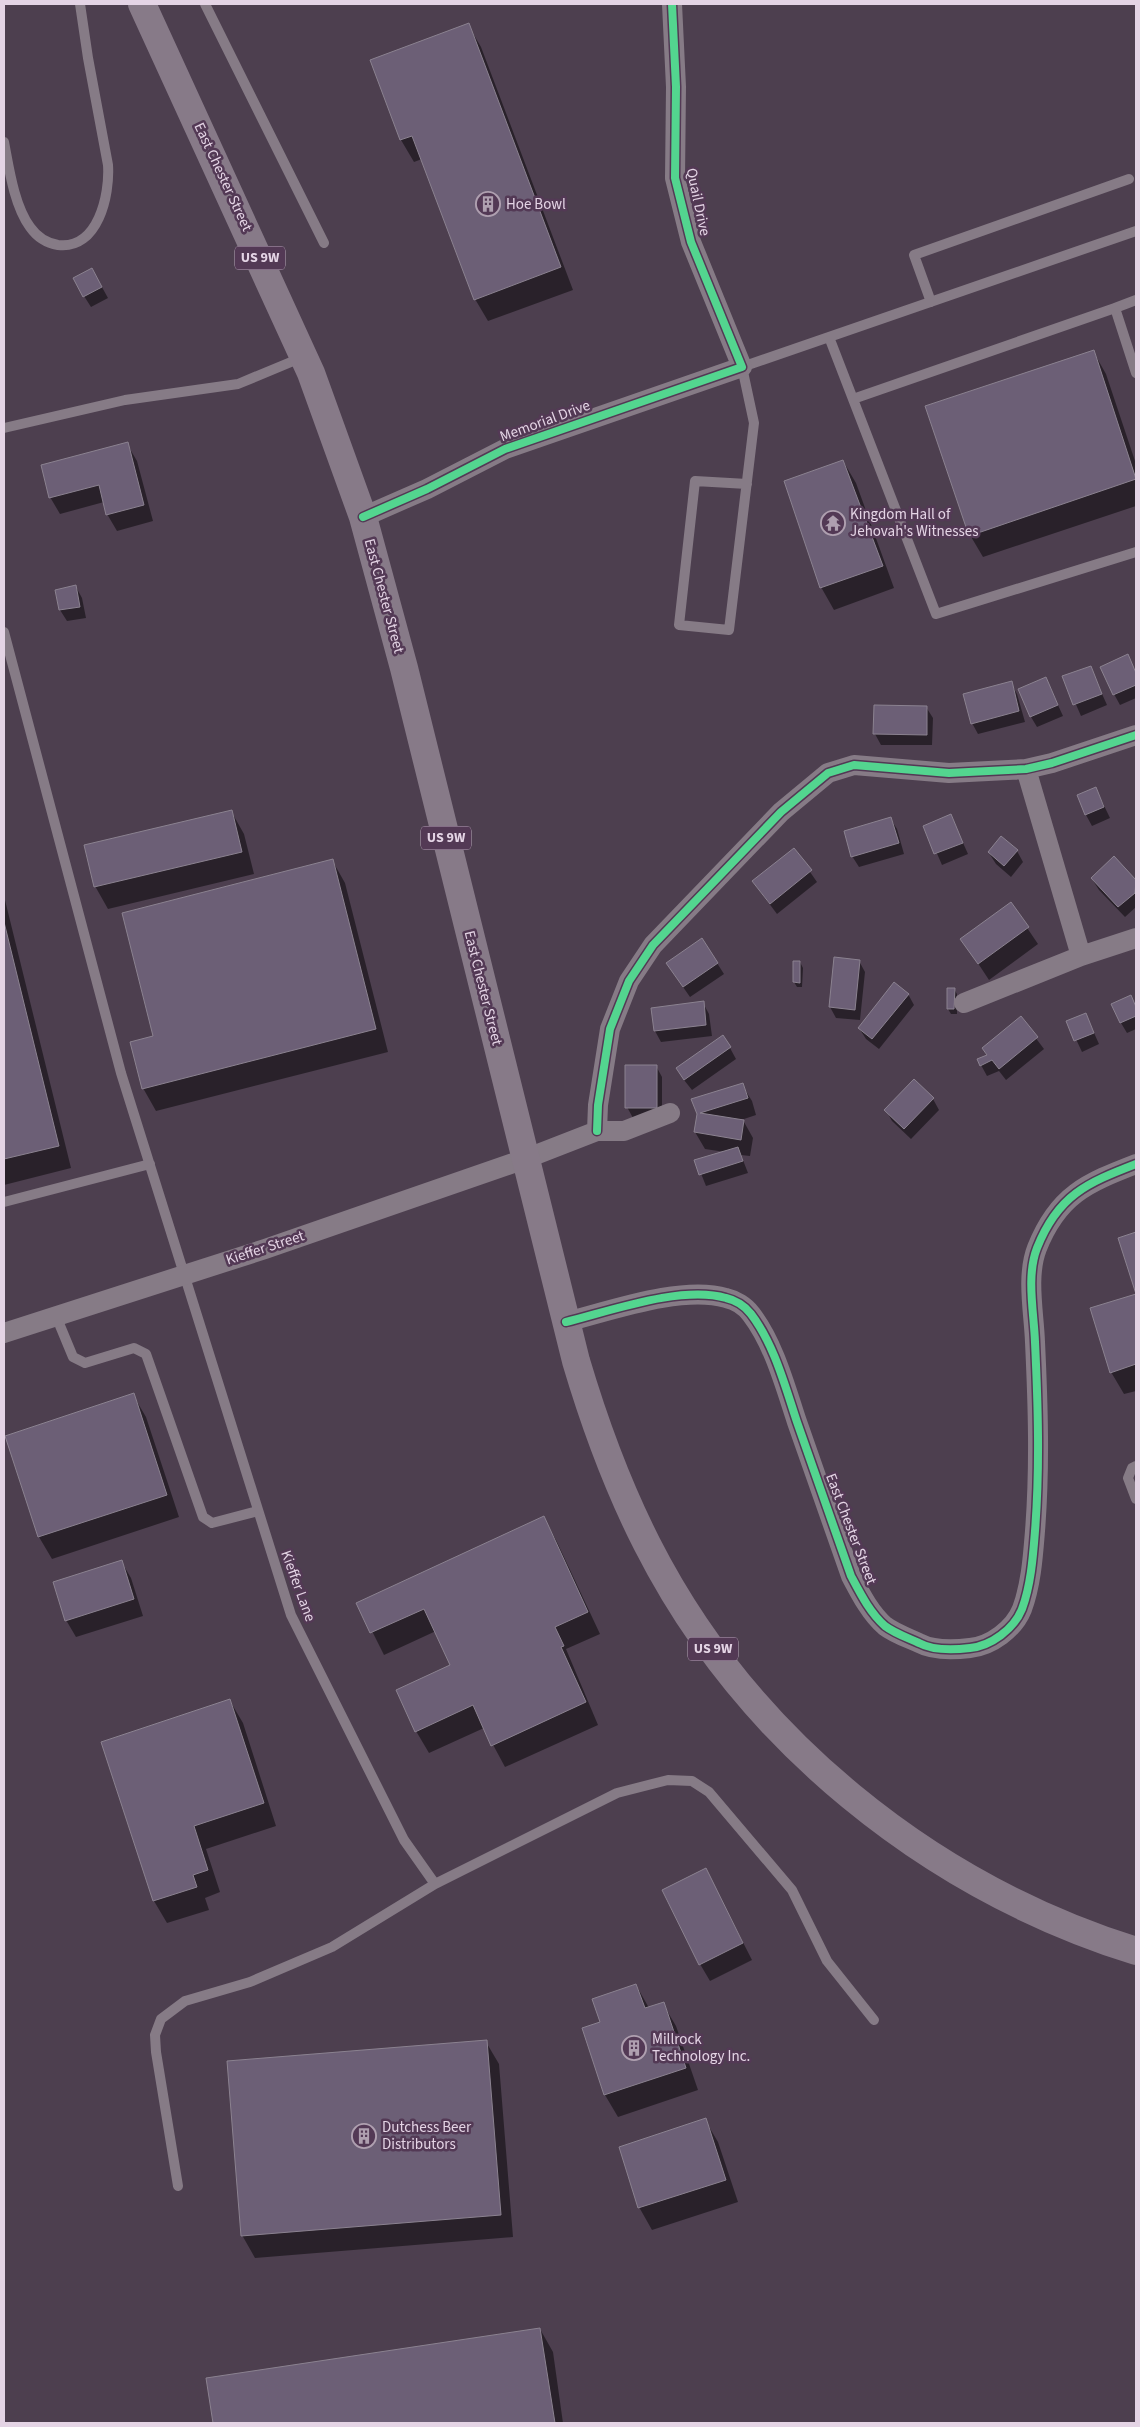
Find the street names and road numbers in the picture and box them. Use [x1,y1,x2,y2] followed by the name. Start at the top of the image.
[189,119,257,235] street label: East Chester Street
[681,166,715,238] street label: Quail Drive
[235,247,285,270] road number: US 9W
[497,395,593,447] street label: Memorial Drive
[359,536,409,656] street label: East Chester Street
[421,826,471,850] road number: US 9W
[459,928,507,1048] street label: East Chester Street
[223,1225,307,1271] street label: Kieffer Street
[820,1470,882,1588] street label: East Chester Street
[275,1547,321,1625] street label: Kieffer Lane
[688,1638,738,1660] road number: US 9W

